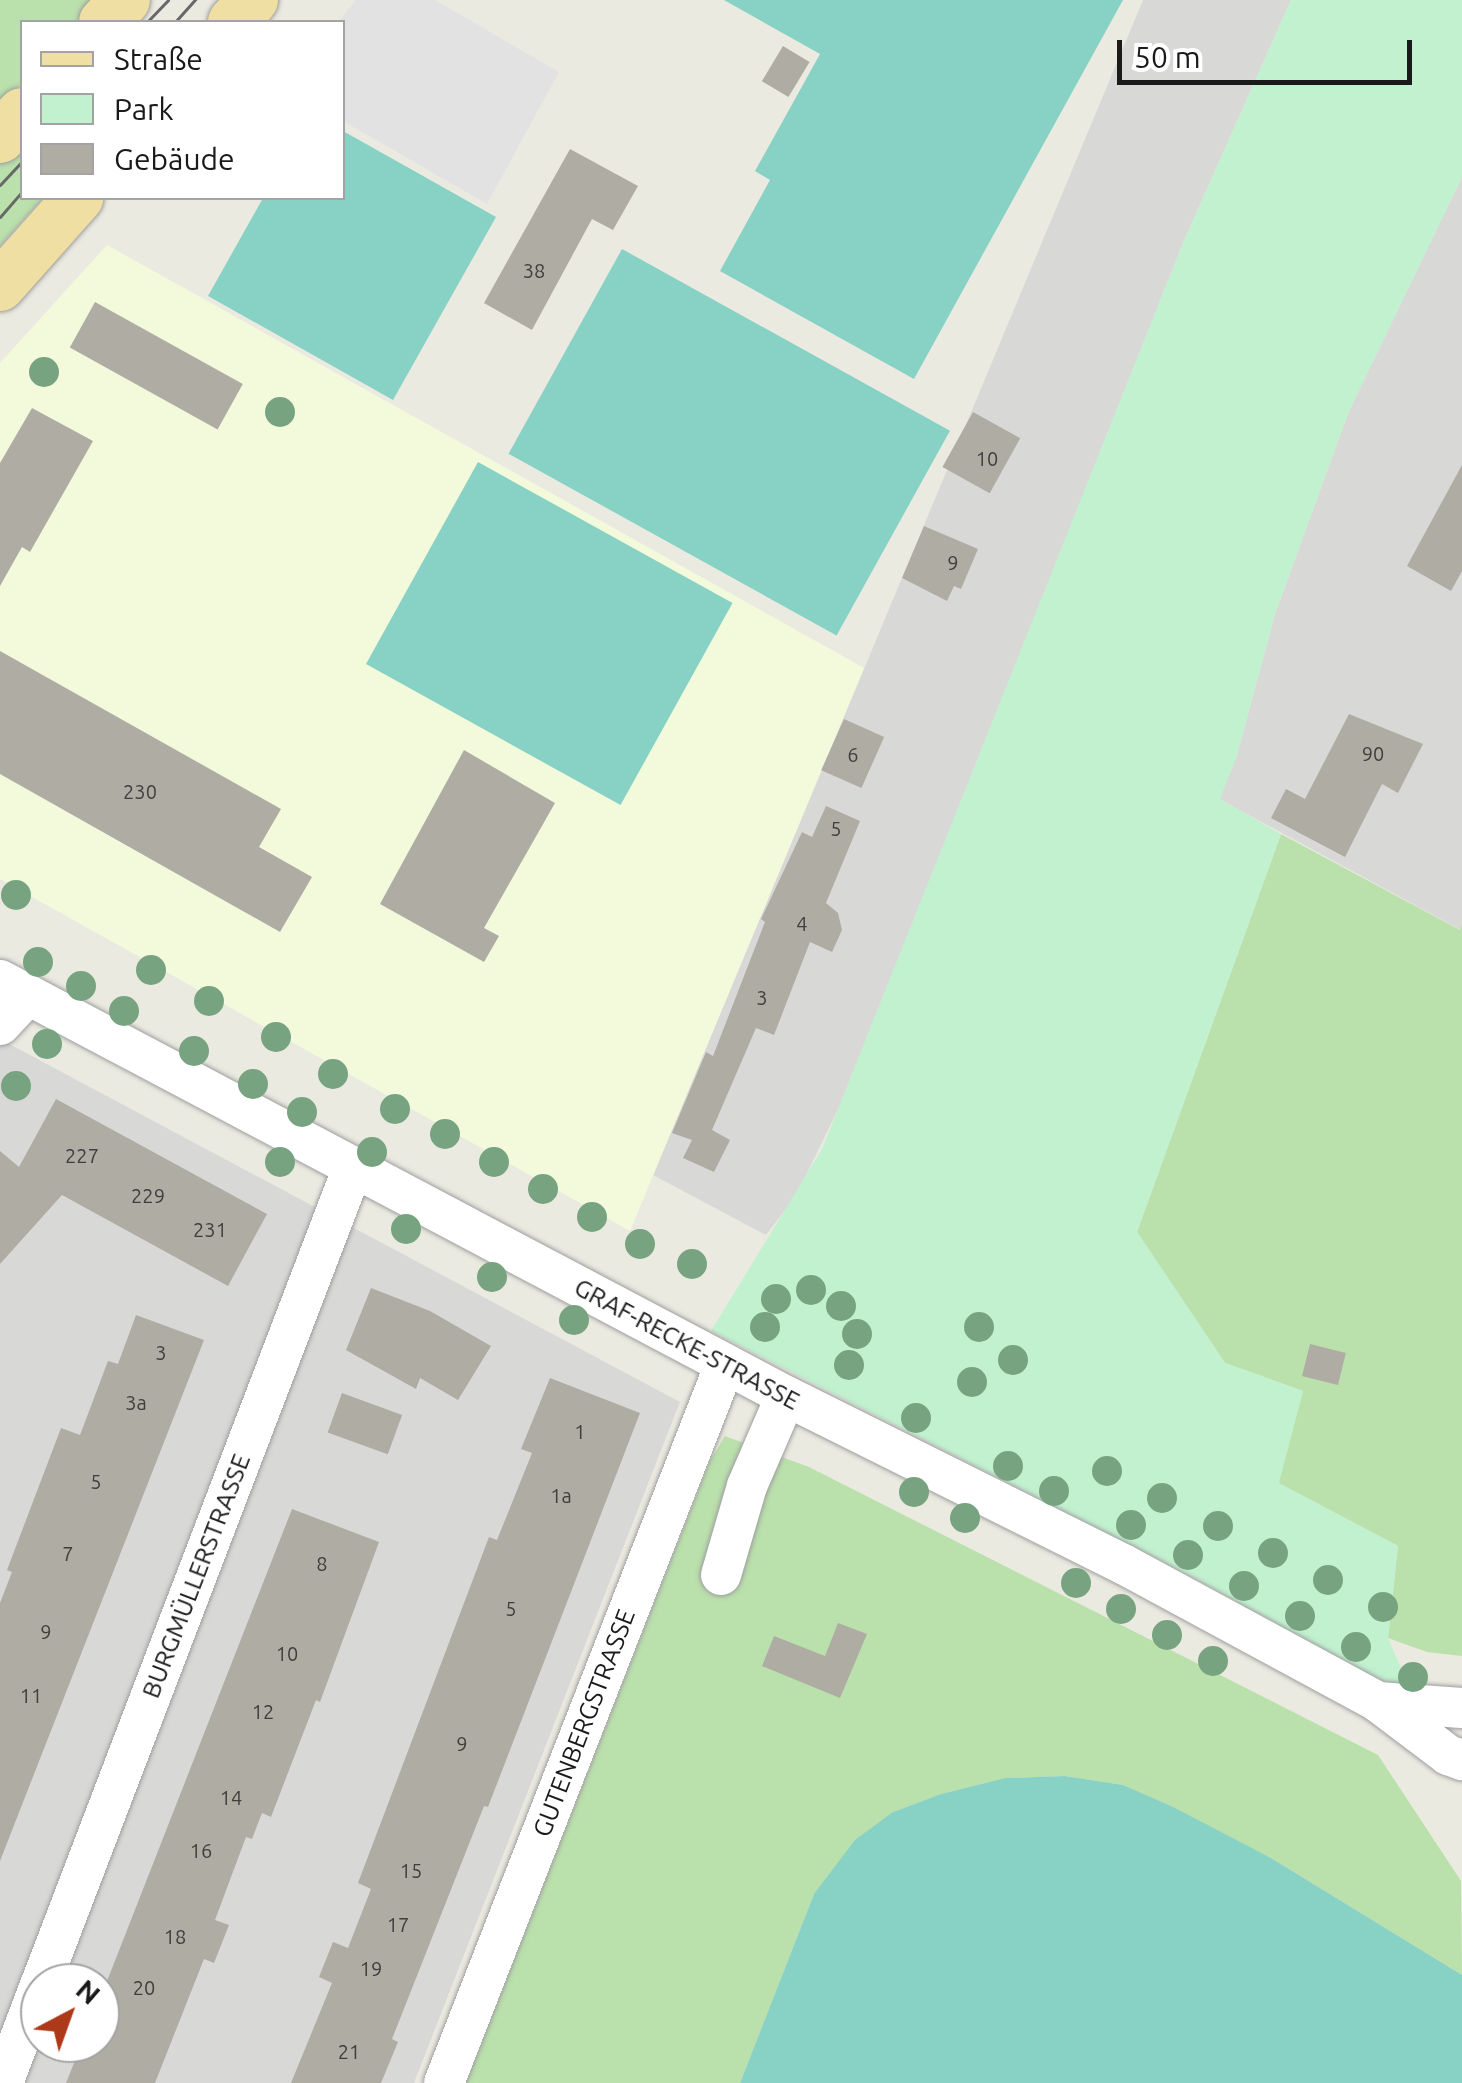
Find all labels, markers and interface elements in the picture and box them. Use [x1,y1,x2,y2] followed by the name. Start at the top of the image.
[20,20,345,200] legend
[1122,20,1417,82] scale bar
[1134,40,1201,74] text: 50 m
[114,42,203,76] text: Straße
[114,92,174,126] text: Park
[114,142,235,176] text: Gebäude
[523,258,545,282] house number: 38
[976,446,998,470] house number: 10
[947,550,959,574] house number: 9
[1362,741,1384,765] house number: 90
[847,742,859,766] house number: 6
[123,779,157,803] house number: 230
[830,816,842,840] house number: 5
[796,911,808,935] house number: 4
[756,985,768,1009] house number: 3
[65,1143,99,1167] house number: 227
[131,1183,165,1207] house number: 229
[193,1217,227,1241] house number: 231
[569,1272,805,1416] street label: GRAF-RECKE-STRASSE
[155,1340,167,1364] house number: 3
[125,1390,147,1414] house number: 3a
[574,1419,586,1443] house number: 1
[136,1450,256,1702] street label: BURGMÜLLERSTRASSE
[90,1469,102,1493] house number: 5
[550,1483,572,1507] house number: 1a
[62,1541,74,1565] house number: 7
[316,1551,328,1575] house number: 8
[505,1596,517,1620] house number: 5
[527,1605,641,1841] street label: GUTENBERGSTRASSE
[40,1619,52,1643] house number: 9
[276,1641,298,1665] house number: 10
[20,1683,42,1707] house number: 11
[252,1699,274,1723] house number: 12
[456,1731,468,1755] house number: 9
[220,1785,242,1809] house number: 14
[190,1838,212,1862] house number: 16
[400,1858,422,1882] house number: 15
[387,1912,409,1936] house number: 17
[164,1924,186,1948] house number: 18
[360,1956,382,1980] house number: 19
[20,1963,120,2063] north arrow
[71,1973,107,2010] text: N
[133,1975,155,1999] house number: 20
[338,2039,360,2063] house number: 21

